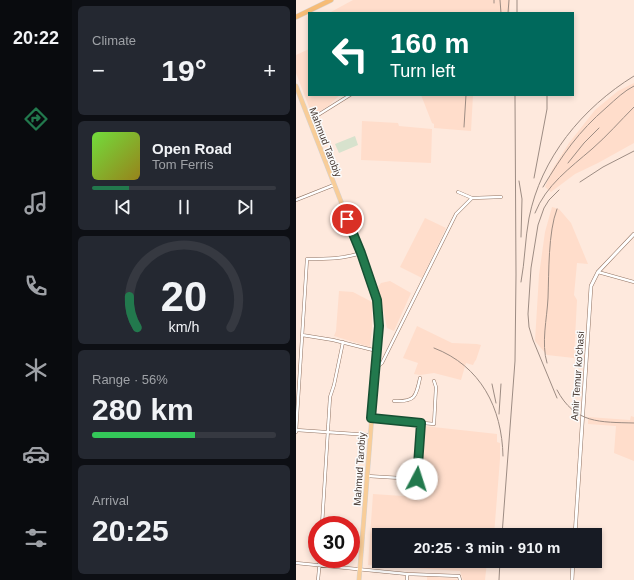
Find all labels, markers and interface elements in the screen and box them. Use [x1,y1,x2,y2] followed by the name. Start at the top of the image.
[13,28,59,48] text: 20:22
[324,28,376,80] icon: left
[390,28,469,59] text: 160 m
[92,33,136,48] text: Climate
[161,54,207,87] text: 19°
[92,58,105,83] text: −
[263,58,276,83] text: +
[390,61,455,81] text: Turn left
[22,105,50,133] icon: directions
[307,106,344,179] street label: Mahmud Tarobiy
[152,140,232,157] text: Open Road
[152,157,213,172] text: Tom Ferris
[22,189,50,217] icon: music
[112,196,134,218] icon: previous
[173,196,195,218] icon: pause
[234,196,256,218] icon: next
[330,202,364,236] pin
[336,208,358,230] icon: arrive
[22,272,50,300] icon: phone
[161,273,207,320] text: 20
[169,319,200,335] text: km/h
[569,331,586,421] street label: Amir Temur ko'chasi
[22,356,50,384] icon: climate
[92,372,168,387] text: Range · 56%
[92,393,194,426] text: 280 km
[351,432,368,506] street label: Mahmud Tarobiy
[22,440,50,468] icon: car
[396,458,438,500] position arrow
[92,493,129,508] text: Arrival
[92,514,169,547] text: 20:25
[308,516,360,568] speed limit sign: 30
[22,524,50,552] icon: filters
[414,539,560,556] text: 20:25 · 3 min · 910 m

